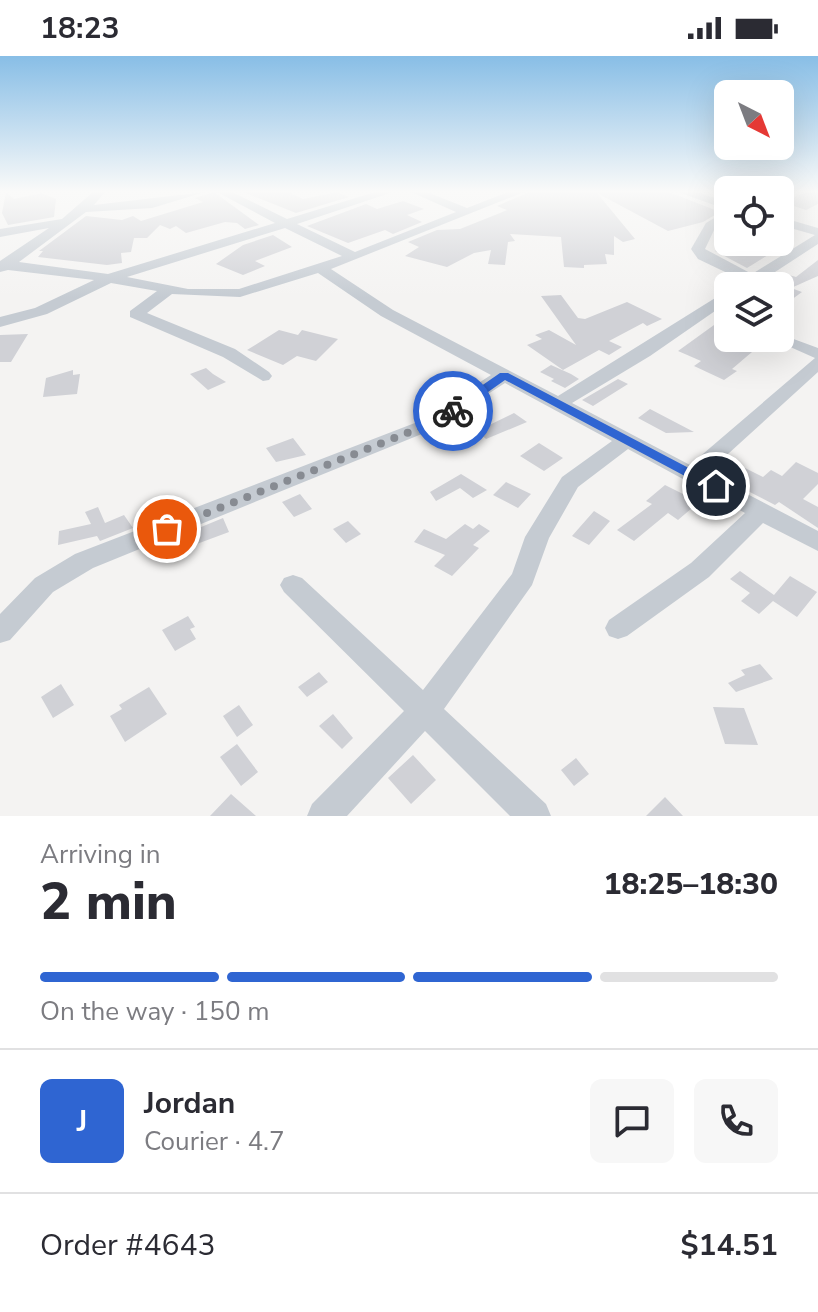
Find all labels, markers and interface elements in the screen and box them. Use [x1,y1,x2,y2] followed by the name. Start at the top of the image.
[40,8,119,49] text: 18:23
[714,80,794,160] north arrow
[714,80,794,352] map controls
[714,176,794,256] button: locate
[714,272,794,352] button: layers
[413,371,493,451] courier
[431,389,475,433] icon: bike
[682,452,750,520] pin
[694,464,738,508] icon: home
[133,495,201,563] pin
[145,507,189,551] icon: bag
[40,837,161,872] text: Arriving in
[603,864,778,905] text: 18:25–18:30
[40,866,177,937] text: 2 min
[40,994,269,1029] text: On the way · 150 m
[590,1079,674,1163] button: chat
[694,1079,778,1163] button: phone
[144,1083,235,1124] text: Jordan
[77,1101,87,1142] text: J
[144,1124,285,1159] text: Courier · 4.7
[40,1225,215,1266] text: Order #4643
[681,1225,778,1266] text: $14.51

